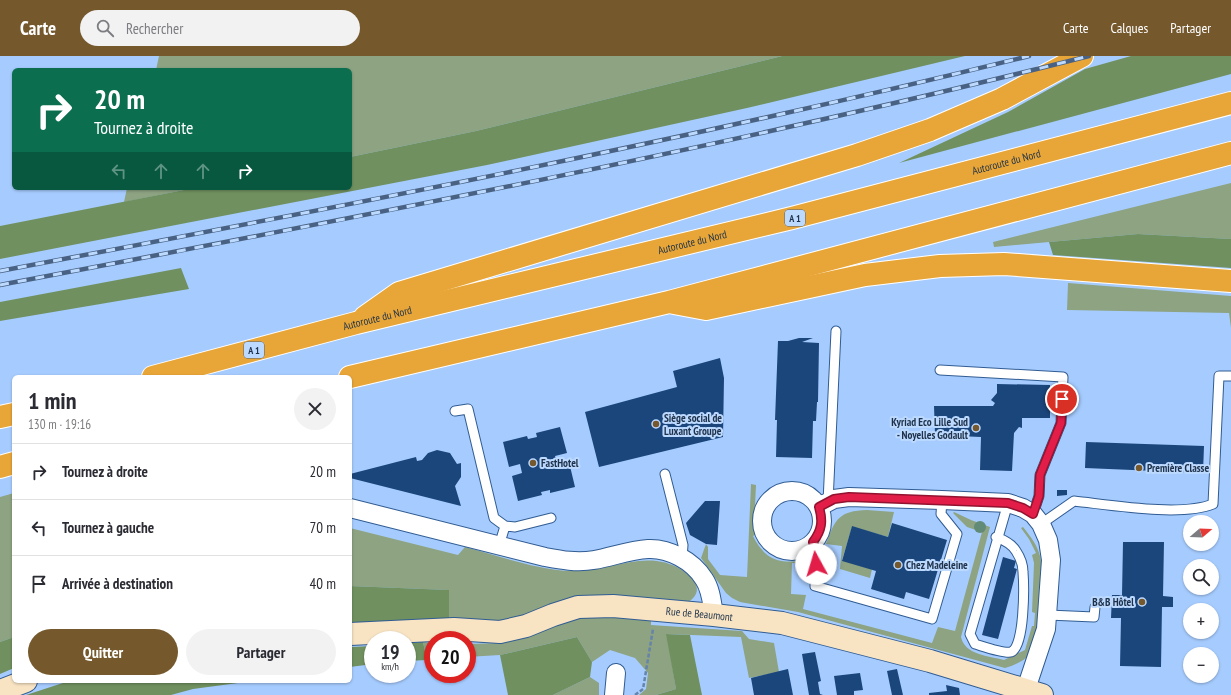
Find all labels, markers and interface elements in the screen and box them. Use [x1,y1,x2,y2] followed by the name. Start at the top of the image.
[80,10,360,46] search box
[20,16,56,40] text: Carte
[94,17,116,39] icon: search
[126,19,183,38] text: Rechercher
[1063,19,1088,37] text: Carte
[1110,19,1148,37] text: Calques
[1170,19,1211,37] text: Partager
[94,80,145,117] text: 20 m
[28,84,80,136] icon: right
[94,116,193,139] text: Tournez à droite
[970,146,1042,178] street label: Autoroute du Nord
[108,160,130,182] icon: left
[150,160,172,182] icon: ahead
[192,160,214,182] icon: ahead
[234,160,256,182] icon: right
[785,210,805,226] road number: A 1
[656,227,728,257] street label: Autoroute du Nord
[341,303,413,333] street label: Autoroute du Nord
[244,342,264,358] road number: A 1
[1045,382,1079,416] pin
[28,385,76,416] text: 1 min
[294,388,336,430] button: close
[1051,388,1073,410] icon: arrive
[664,411,722,438] place label: Siège social de Luxant Groupe
[891,415,969,442] place label: Kyriad Eco Lille Sud - Noyelles Godault
[28,416,91,433] text: 130 m · 19:16
[651,419,661,429] marker: Siège social de Luxant Groupe
[971,423,981,433] marker: Kyriad Eco Lille Sud - Noyelles Godault
[541,456,579,470] place label: FastHotel
[528,458,538,468] marker: FastHotel
[28,461,50,483] icon: right
[1147,461,1209,475] place label: Première Classe
[62,462,148,481] text: Tournez à droite
[310,462,336,481] text: 20 m
[1134,463,1144,473] marker: Première Classe
[1183,515,1219,551] north arrow
[1183,515,1219,683] map controls
[28,517,50,539] icon: left
[62,518,154,537] text: Tournez à gauche
[310,518,336,537] text: 70 m
[795,543,837,585] position arrow
[906,558,968,572] place label: Chez Madeleine
[1183,559,1219,595] button: search
[893,560,903,570] marker: Chez Madeleine
[28,573,50,595] icon: arrive
[62,574,173,593] text: Arrivée à destination
[310,574,336,593] text: 40 m
[1092,595,1134,609] place label: B&B Hôtel
[1137,597,1147,607] marker: B&B Hôtel
[1183,603,1219,639] button: +
[665,604,734,624] street label: Rue de Beaumont
[28,629,178,675] button: Quitter
[186,629,336,675] button: Partager
[424,631,476,683] speed limit sign: 20
[380,639,400,665] text: 19
[1183,647,1219,683] button: −
[381,660,399,673] text: km/h

